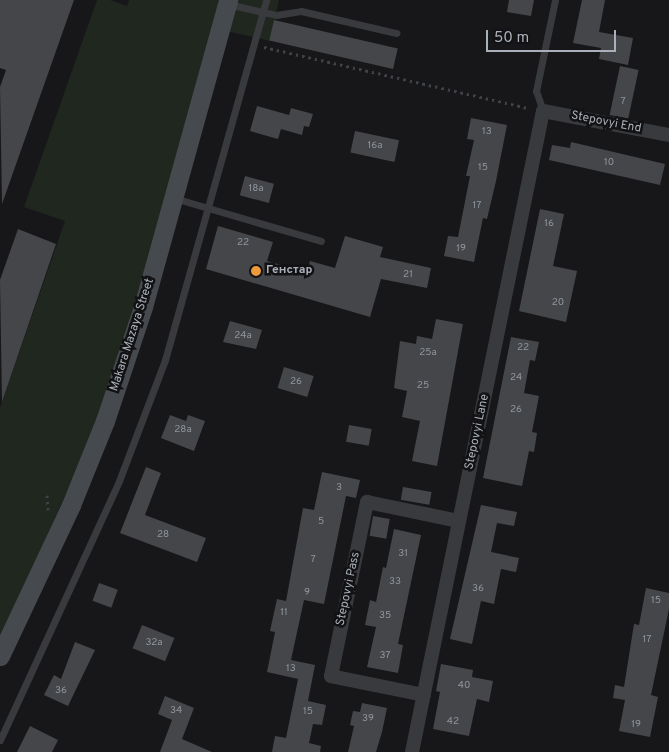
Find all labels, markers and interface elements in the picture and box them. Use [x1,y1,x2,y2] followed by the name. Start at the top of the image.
[489,20,619,52] scale bar
[494,29,529,48] text: 50 m
[620,96,626,108] house number: 7
[570,109,642,137] street label: Stepovyi End
[482,126,492,138] house number: 13
[368,140,382,152] house number: 16а
[604,157,614,169] house number: 10
[478,162,488,174] house number: 15
[248,183,264,195] house number: 18а
[473,200,481,212] house number: 17
[544,218,554,230] house number: 16
[237,237,249,249] house number: 22
[456,243,466,255] house number: 19
[266,264,312,278] place label: Генстар
[250,265,262,277] marker: Генстар
[403,269,413,281] house number: 21
[108,277,158,393] street label: Makara Mazaya Street
[552,297,564,309] house number: 20
[234,330,252,342] house number: 24а
[517,342,529,354] house number: 22
[419,347,437,359] house number: 25а
[510,372,522,384] house number: 24
[290,376,302,388] house number: 26
[417,380,429,392] house number: 25
[463,393,493,471] street label: Stepovyi Lane
[510,404,522,416] house number: 26
[174,424,192,436] house number: 28а
[336,482,342,494] house number: 3
[318,516,324,528] house number: 5
[157,529,169,541] house number: 28
[398,548,408,560] house number: 31
[334,551,364,627] street label: Stepovyi Pass
[310,554,316,566] house number: 7
[389,576,401,588] house number: 33
[472,583,484,595] house number: 36
[304,587,310,599] house number: 9
[651,595,661,607] house number: 15
[280,607,288,619] house number: 11
[379,610,391,622] house number: 35
[643,634,651,646] house number: 17
[145,637,163,649] house number: 32а
[379,650,391,662] house number: 37
[286,663,296,675] house number: 13
[458,680,470,692] house number: 40
[55,685,67,697] house number: 36
[170,705,182,717] house number: 34
[303,706,313,718] house number: 15
[362,713,374,725] house number: 39
[447,716,459,728] house number: 42
[631,719,641,731] house number: 19

